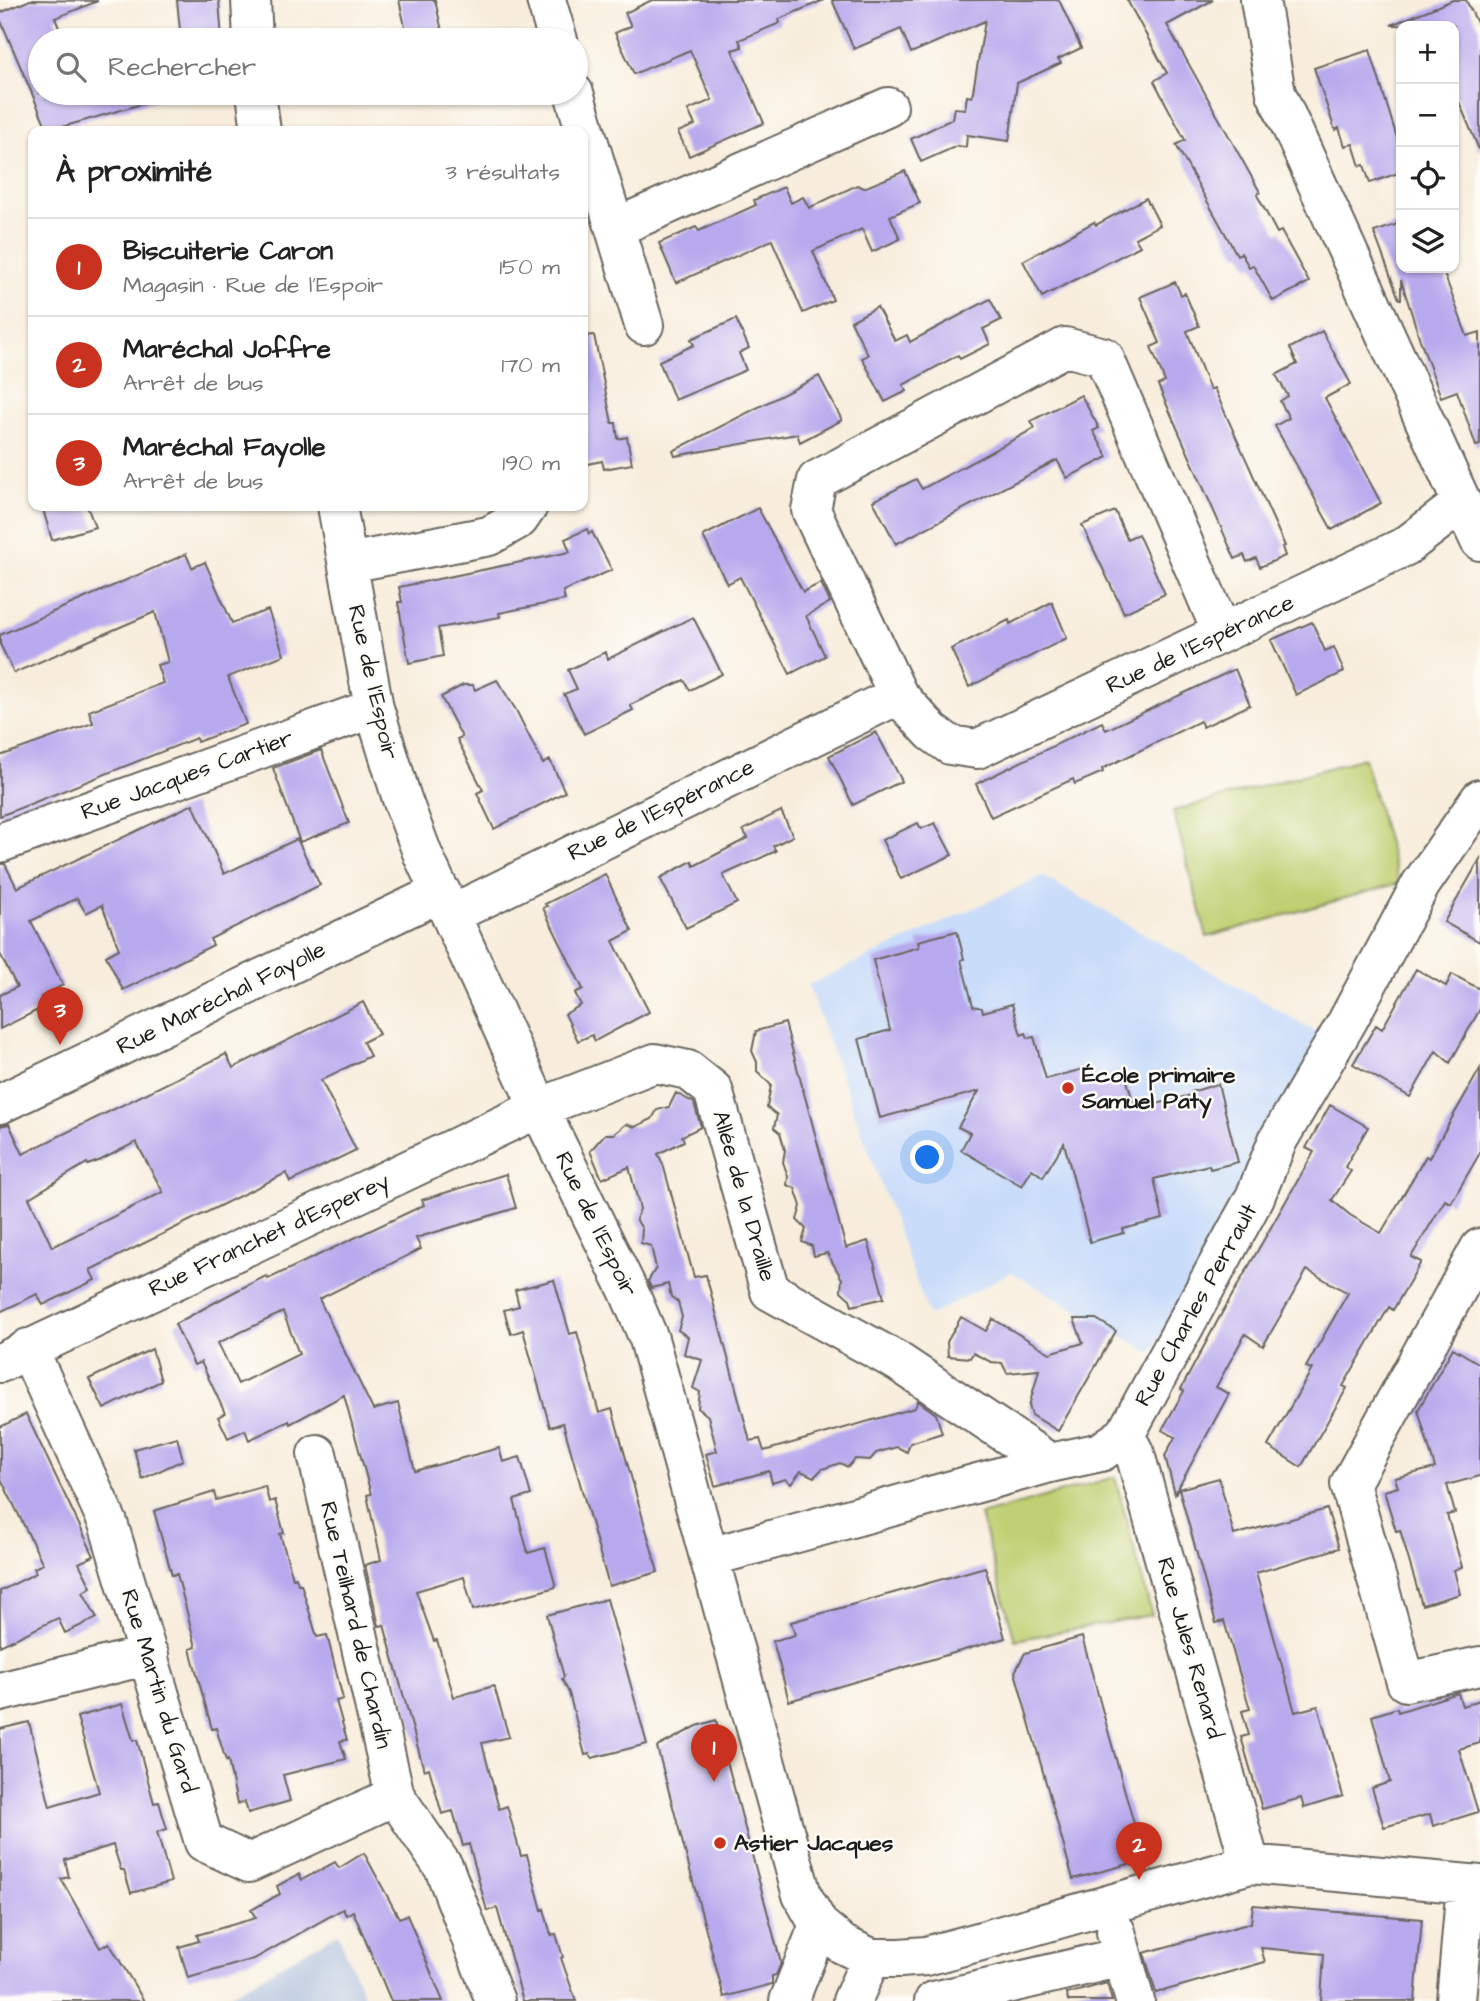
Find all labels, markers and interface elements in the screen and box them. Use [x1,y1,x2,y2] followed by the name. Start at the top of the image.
[1396,21,1459,273] map controls
[1396,21,1459,84] button: +
[28,28,588,105] search box
[52,48,90,86] icon: search
[108,49,256,85] text: Rechercher
[1396,84,1459,147] button: −
[1396,147,1459,210] button: locate
[56,151,212,193] text: À proximité
[445,156,560,188] text: 3 résultats
[1396,210,1459,273] button: layers
[123,233,333,269] text: Biscuiterie Caron
[78,251,80,283] text: 1
[499,251,560,283] text: 150 m
[123,269,383,301] text: Magasin · Rue de l'Espoir
[123,331,331,367] text: Maréchal Joffre
[72,349,86,381] text: 2
[501,349,560,381] text: 170 m
[123,367,264,399] text: Arrêt de bus
[123,429,326,465] text: Maréchal Fayolle
[73,447,85,479] text: 3
[502,447,560,479] text: 190 m
[123,465,264,497] text: Arrêt de bus
[1101,586,1299,702] street label: Rue de l'Espérance
[340,602,406,763] street label: Rue de l'Espoir
[77,722,298,828] street label: Rue Jacques Cartier
[562,751,760,869] street label: Rue de l'Espérance
[111,933,331,1063] street label: Rue Maréchal Fayolle
[37,987,83,1045] pin: 3
[1081,1059,1236,1119] place label: École primaire Samuel Paty
[1060,1080,1076,1096] marker: École primaire Samuel Paty
[704,1107,784,1285] street label: Allée de la Draille
[910,1140,944,1174] your location
[547,1146,645,1302] street label: Rue de l'Espoir
[143,1165,395,1306] street label: Rue Franchet d'Esperey
[1127,1197,1265,1412] street label: Rue Charles Perrault
[312,1498,400,1752] street label: Rue Teilhard de Chardin
[1149,1554,1231,1742] street label: Rue Jules Renard
[113,1585,205,1797] street label: Rue Martin du Gard
[691,1724,737,1782] pin: 1
[1116,1822,1162,1880] pin: 2
[734,1827,894,1859] place label: Astier Jacques
[712,1835,728,1851] marker: Astier Jacques

